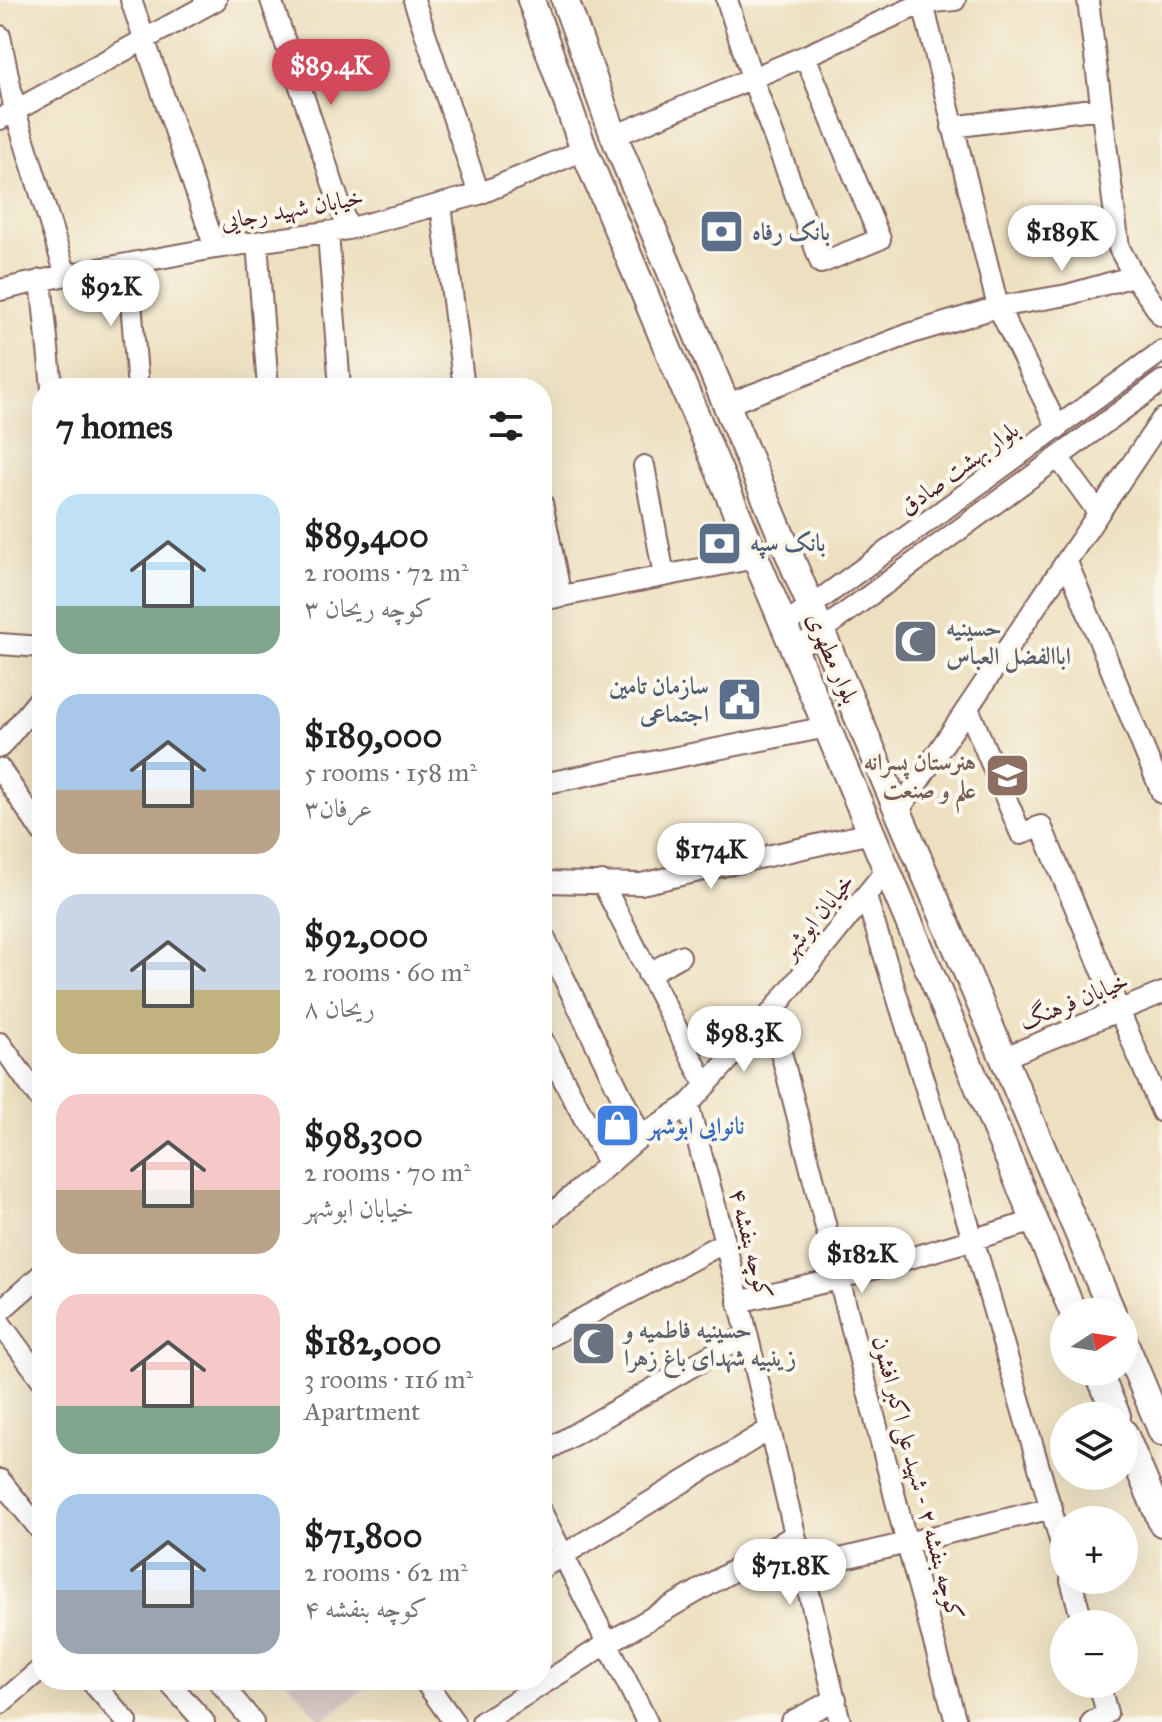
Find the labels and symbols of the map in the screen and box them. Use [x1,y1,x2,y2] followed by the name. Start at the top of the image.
[266,39,396,107] pin: $89.4K
[218,182,366,236] street label: خیابان شهید رجایی
[1006,205,1118,273] pin: $189K
[697,208,745,256] bank icon: بانک رفاه
[752,217,830,247] place label: بانک رفاه
[64,260,158,328] pin: $92K
[893,415,1025,521] street label: بلوار بهشت صادق
[695,519,743,567] bank icon: بانک سپه
[750,528,826,559] place label: بانک سپه
[800,608,866,708] street label: بلوار مطهری
[946,613,1071,673] place label: حسینیه اباالفضل العباس
[891,618,939,666] mosque icon: حسینیه اباالفضل العباس
[609,671,709,729] place label: سازمان تامین اجتماعی
[716,676,764,724] public building icon: سازمان تامین اجتماعی
[864,747,976,814] place label: هنرستان پسرانه علم و صنعت
[983,752,1031,800] school or university icon: هنرستان پسرانه علم و صنعت
[655,823,767,891] pin: $174K
[771,867,861,967] street label: خیابان ابوشهر
[1015,966,1133,1036] street label: خیابان فرهنگ
[679,1006,809,1074] pin: $98.3K
[593,1102,641,1150] shop icon: نانوایی ابوشهر
[645,1111,744,1142] place label: نانوایی ابوشهر
[721,1185,779,1303] street label: کوچه بنفشه ۴
[806,1227,918,1295] pin: $182K
[1050,1298,1138,1386] north arrow
[621,1315,797,1378] place label: حسینیه فاطمیه و زینبیه شهدای باغ زهرا
[569,1320,617,1368] mosque icon: حسینیه فاطمیه و زینبیه شهدای باغ زهرا
[864,1332,970,1624] street label: کوچه بنفشه ۲ - شهید علی اکبر افشون
[725,1539,855,1607] pin: $71.8K

